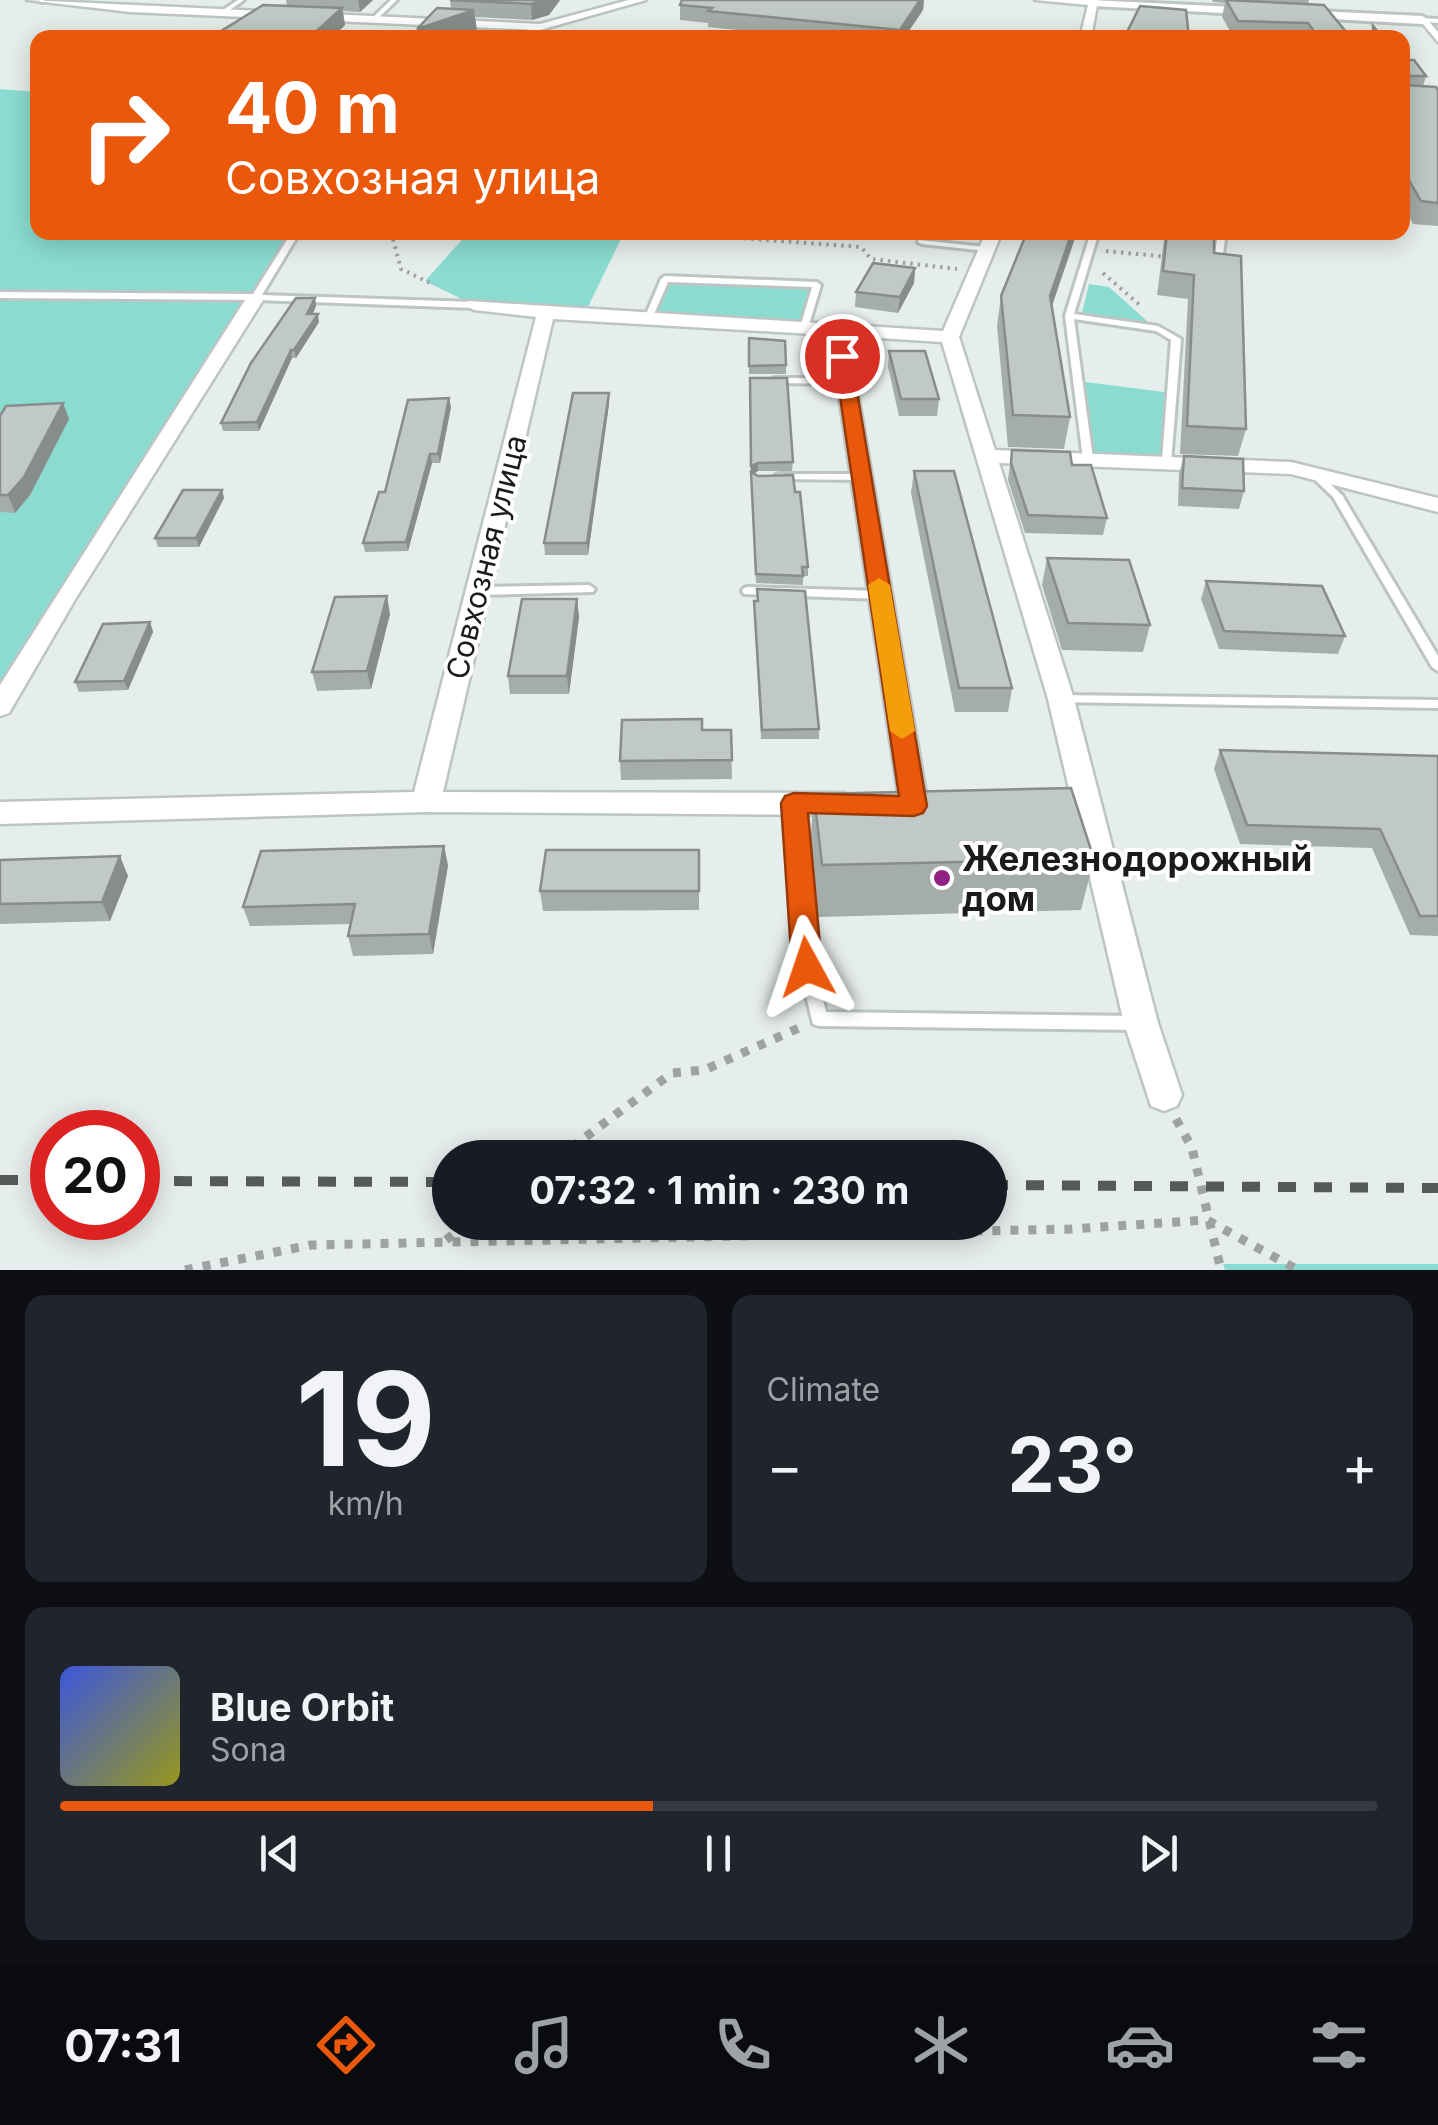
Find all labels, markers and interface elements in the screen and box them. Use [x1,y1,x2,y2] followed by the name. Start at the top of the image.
[225,65,400,150] text: 40 m
[60,70,190,200] icon: right
[225,150,600,205] text: Совхозная улица
[800,314,885,399] pin
[815,329,870,384] icon: arrive
[438,431,534,683] street label: Совхозная улица
[962,837,1312,919] place label: Железнодорожный дом
[931,867,953,889] marker: Железнодорожный дом
[755,915,859,1019] position arrow
[30,1110,160,1240] speed limit sign: 20
[529,1167,910,1213] text: 07:32 · 1 min · 230 m
[296,1340,436,1497] text: 19
[767,1370,880,1409] text: Climate
[1007,1419,1137,1510] text: 23°
[767,1433,803,1499] text: −
[1342,1433,1378,1499] text: +
[328,1484,404,1523] text: km/h
[210,1684,394,1730] text: Blue Orbit
[210,1730,287,1769] text: Sona
[252,1826,307,1881] icon: previous
[691,1826,746,1881] icon: pause
[1131,1826,1186,1881] icon: next
[311,2010,381,2080] icon: directions
[509,2010,579,2080] icon: music
[708,2010,778,2080] icon: phone
[906,2010,976,2080] icon: climate
[1105,2010,1175,2080] icon: car
[1304,2010,1374,2080] icon: filters
[64,2018,182,2073] text: 07:31

